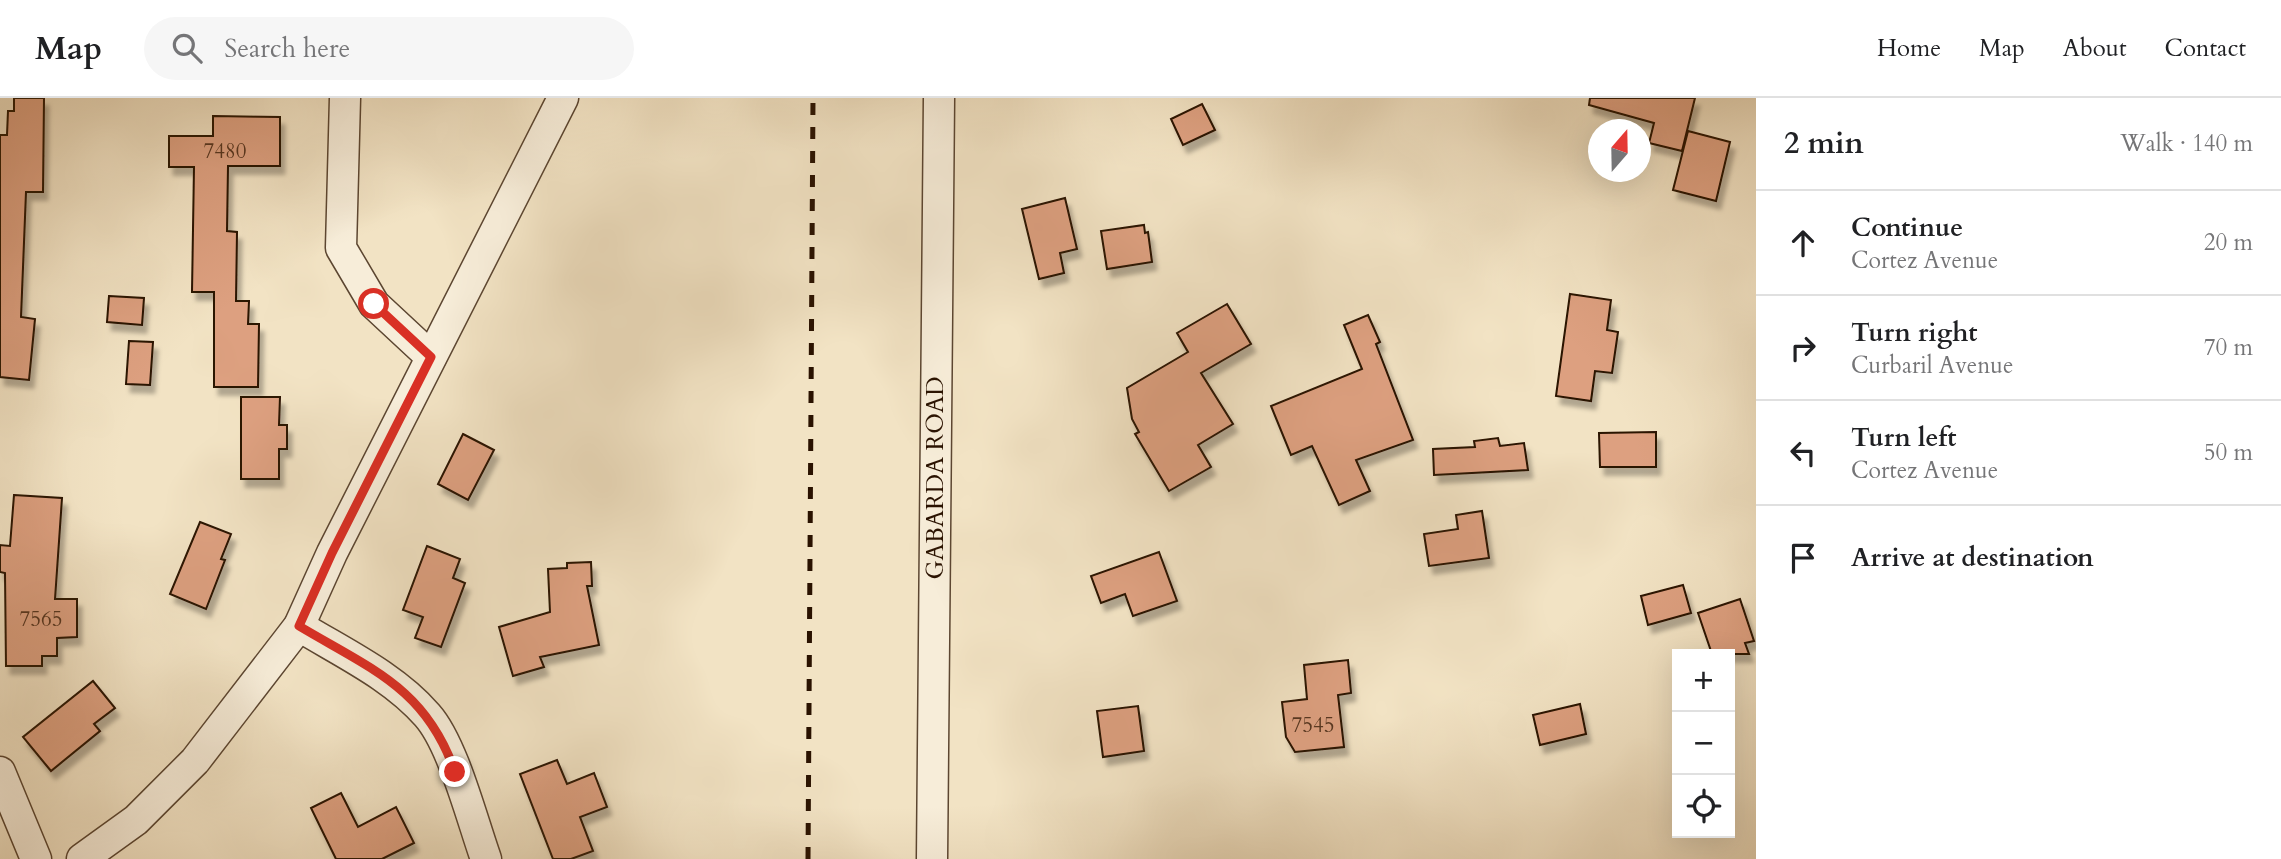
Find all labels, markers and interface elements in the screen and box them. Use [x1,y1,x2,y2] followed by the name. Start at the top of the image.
[144,17,634,80] search box
[35,26,102,71] text: Map
[168,29,206,67] icon: search
[224,31,350,66] text: Search here
[1877,32,1941,65] text: Home
[1979,32,2025,65] text: Map
[2063,32,2127,65] text: About
[2165,32,2246,65] text: Contact
[1588,119,1651,182] north arrow
[1784,123,1864,164] text: 2 min
[2120,128,2253,159] text: Walk · 140 m
[203,137,247,166] house number: 7480
[1851,210,1963,245] text: Continue
[1784,224,1822,262] icon: ahead
[2204,227,2253,258] text: 20 m
[1851,245,1998,276] text: Cortez Avenue
[358,288,389,319] route start
[1851,315,1978,350] text: Turn right
[1784,329,1822,367] icon: right
[2204,332,2253,363] text: 70 m
[1851,350,2013,381] text: Curbaril Avenue
[919,376,952,580] street label: GABARDA ROAD
[1851,420,1956,455] text: Turn left
[1784,434,1822,472] icon: left
[2204,437,2253,468] text: 50 m
[1851,455,1998,486] text: Cortez Avenue
[1784,539,1822,577] icon: arrive
[1851,540,2094,575] text: Arrive at destination
[19,605,63,634] house number: 7565
[1672,649,1735,838] map controls
[1672,649,1735,712] button: +
[1291,711,1335,740] house number: 7545
[1672,712,1735,775] button: −
[439,756,470,787] route end
[1672,775,1735,838] button: locate

